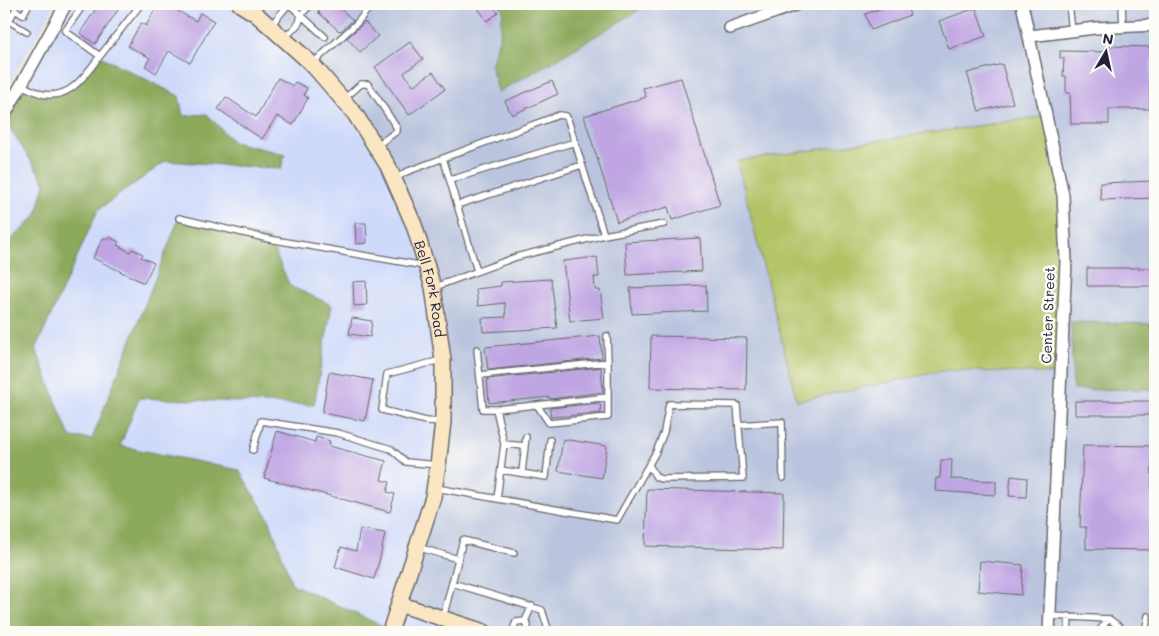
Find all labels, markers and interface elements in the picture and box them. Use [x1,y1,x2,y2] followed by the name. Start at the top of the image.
[1082,28,1132,78] north arrow
[1101,28,1115,49] text: N
[410,238,450,339] street label: Bell Fork Road
[1036,266,1059,364] street label: Center Street

